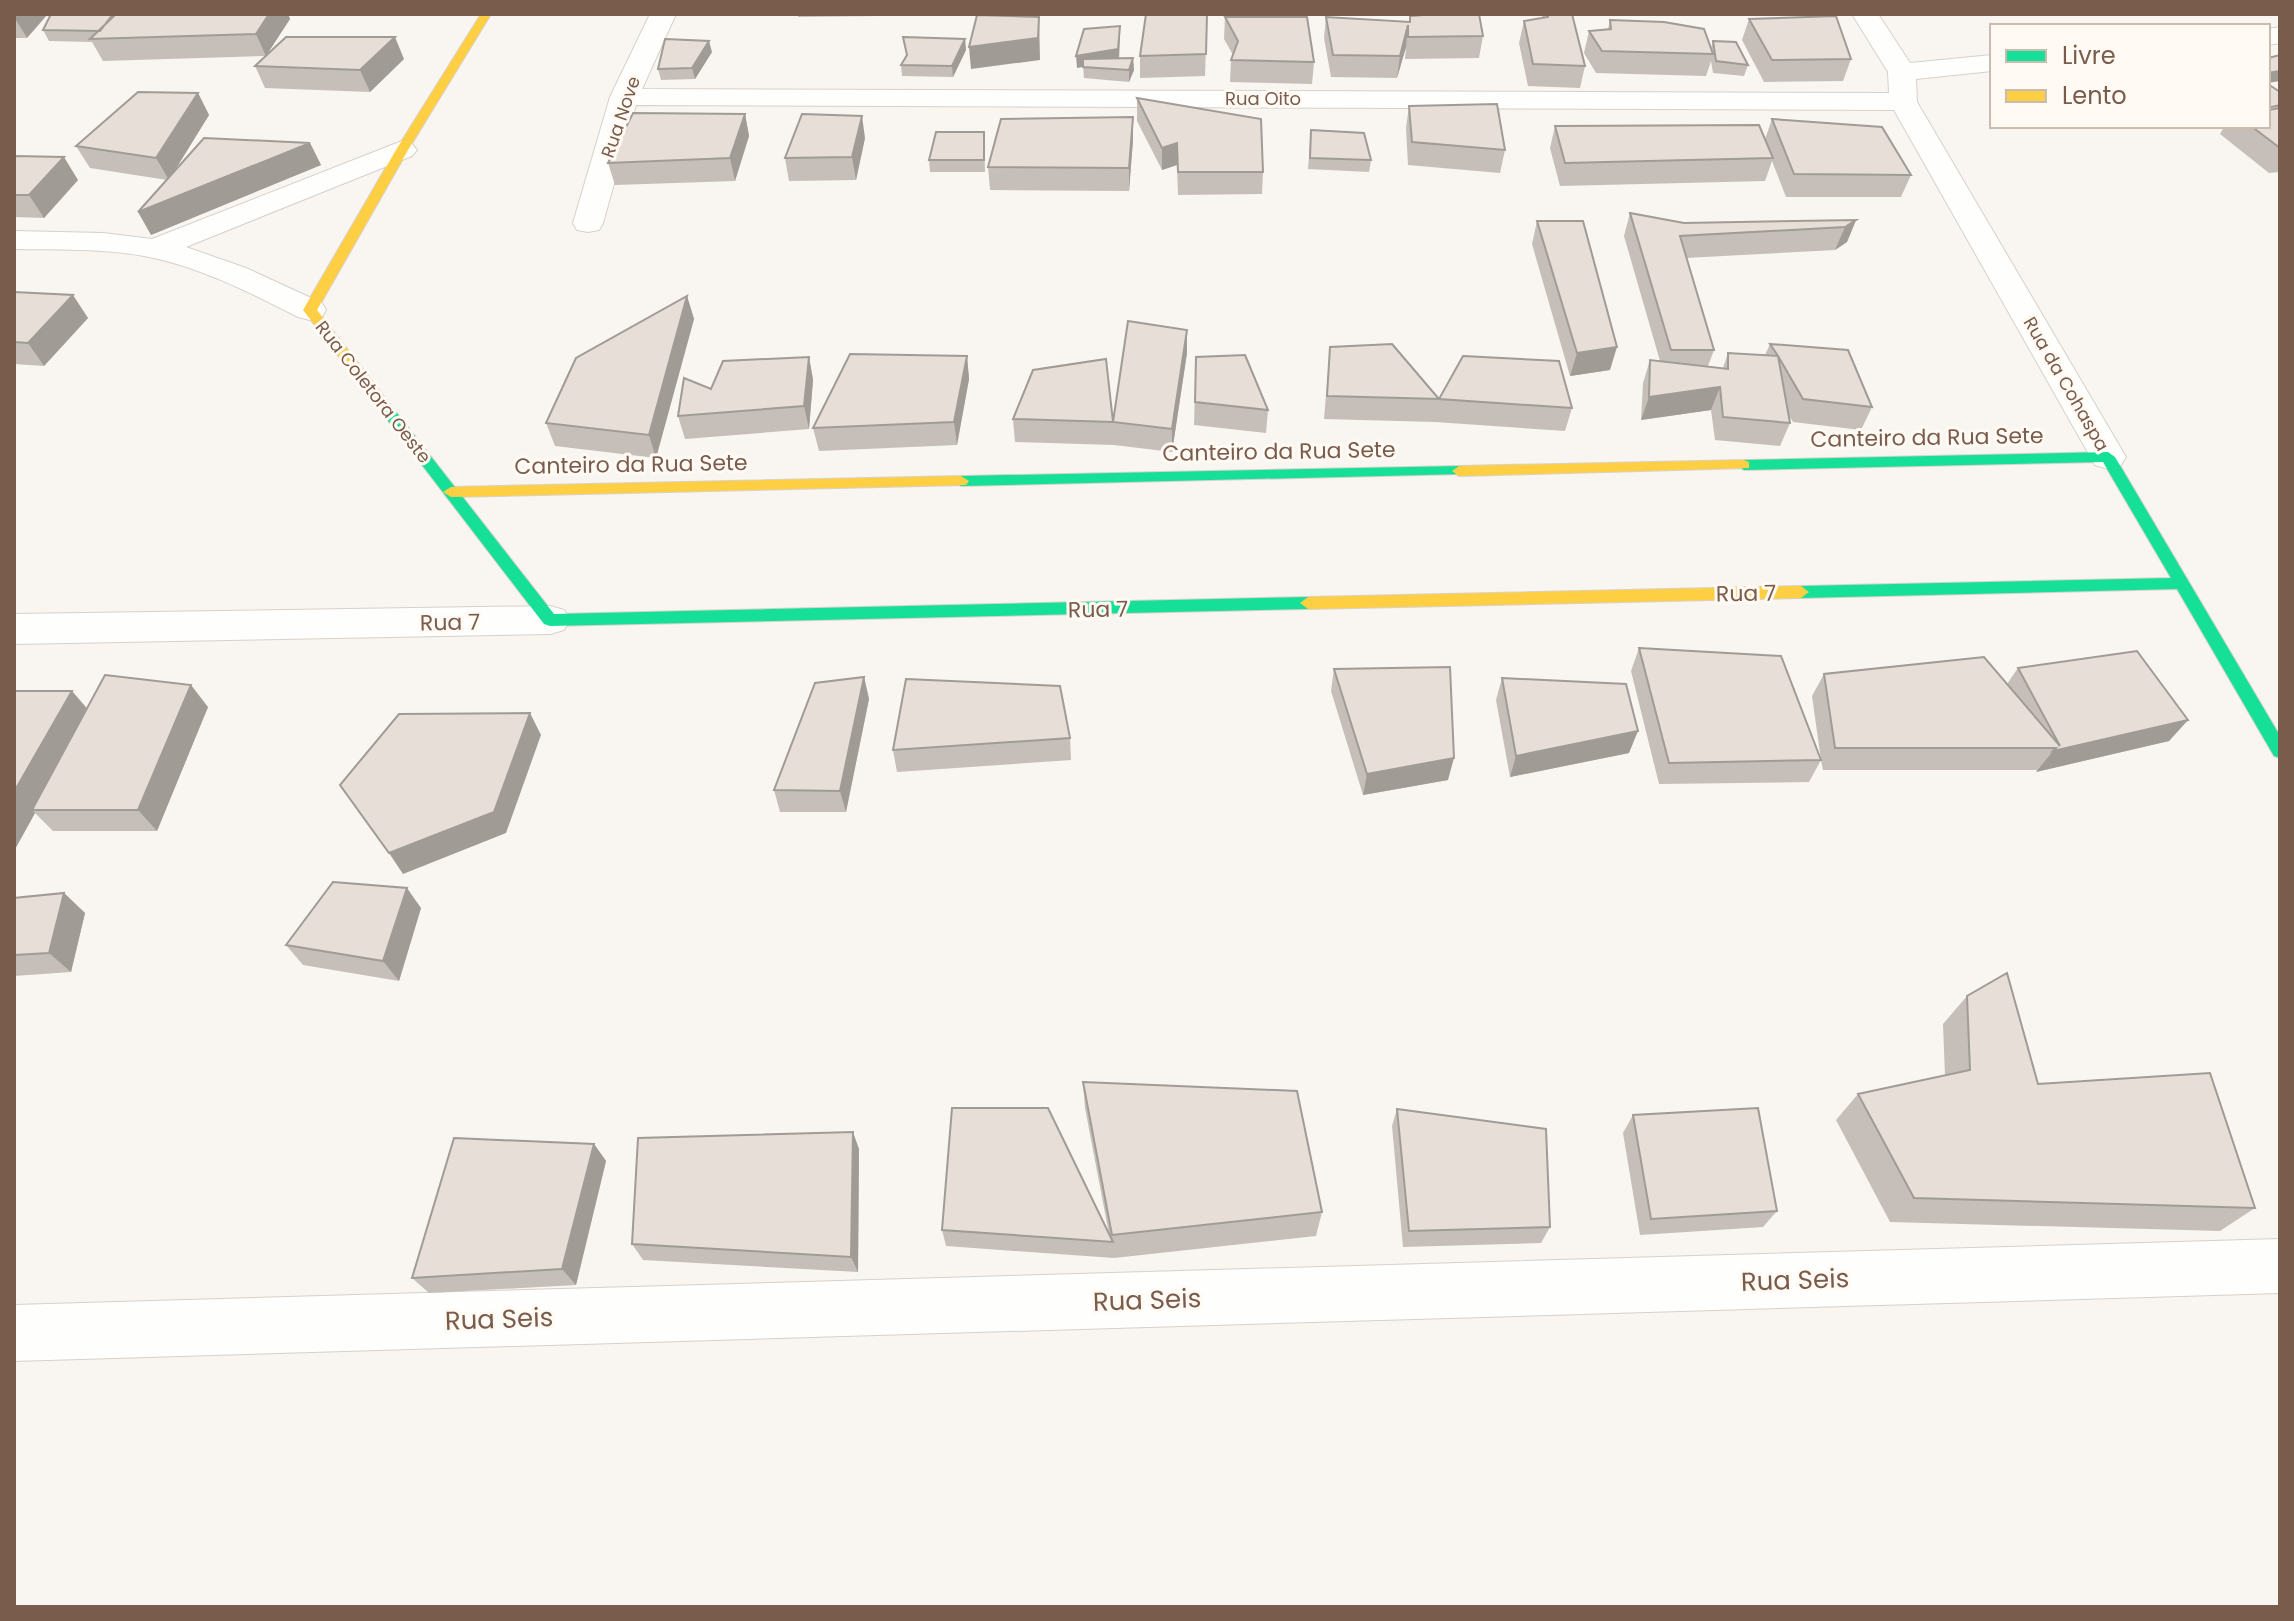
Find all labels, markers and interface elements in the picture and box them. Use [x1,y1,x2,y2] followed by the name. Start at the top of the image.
[1990,24,2270,128] legend
[2062,39,2116,72] text: Livre
[595,73,646,161] street label: Rua Nove
[2062,79,2127,112] text: Lento
[1225,86,1301,111] street label: Rua Oito
[2018,312,2115,456] street label: Rua da Cohaspa
[310,315,437,468] street label: Rua Coletora Oeste
[1810,420,2044,455] street label: Canteiro da Rua Sete
[1162,434,1396,469] street label: Canteiro da Rua Sete
[514,447,748,482] street label: Canteiro da Rua Sete
[1716,577,1776,610] street label: Rua 7
[1068,593,1128,626] street label: Rua 7
[420,606,480,639] street label: Rua 7
[1740,1260,1850,1300] street label: Rua Seis
[1092,1280,1202,1320] street label: Rua Seis
[444,1299,554,1339] street label: Rua Seis

